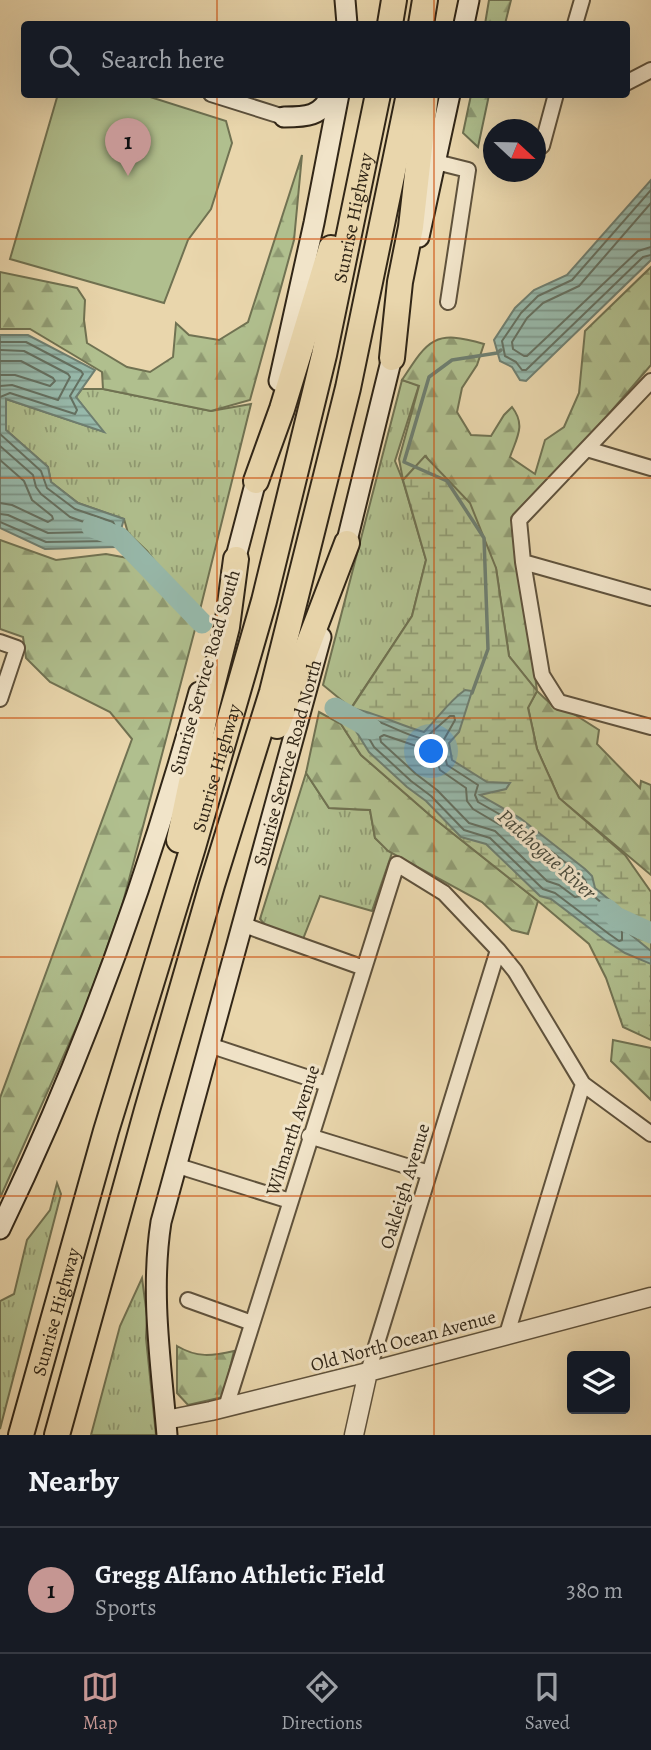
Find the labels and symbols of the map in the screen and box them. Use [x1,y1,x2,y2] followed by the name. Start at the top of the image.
[105,118,151,176] pin: 1
[483,119,546,182] north arrow
[327,150,380,285] street label: Sunrise Highway
[163,567,247,778] street label: Sunrise Service Road South
[247,657,328,869] street label: Sunrise Service Road North
[186,701,248,835] street label: Sunrise Highway
[414,734,448,768] your location
[492,802,603,906] water label: Patchogue River
[259,1062,326,1200] street label: Wilmarth Avenue
[374,1120,436,1252] street label: Oakleigh Avenue
[26,1244,87,1379] street label: Sunrise Highway
[308,1304,499,1378] street label: Old North Ocean Avenue

